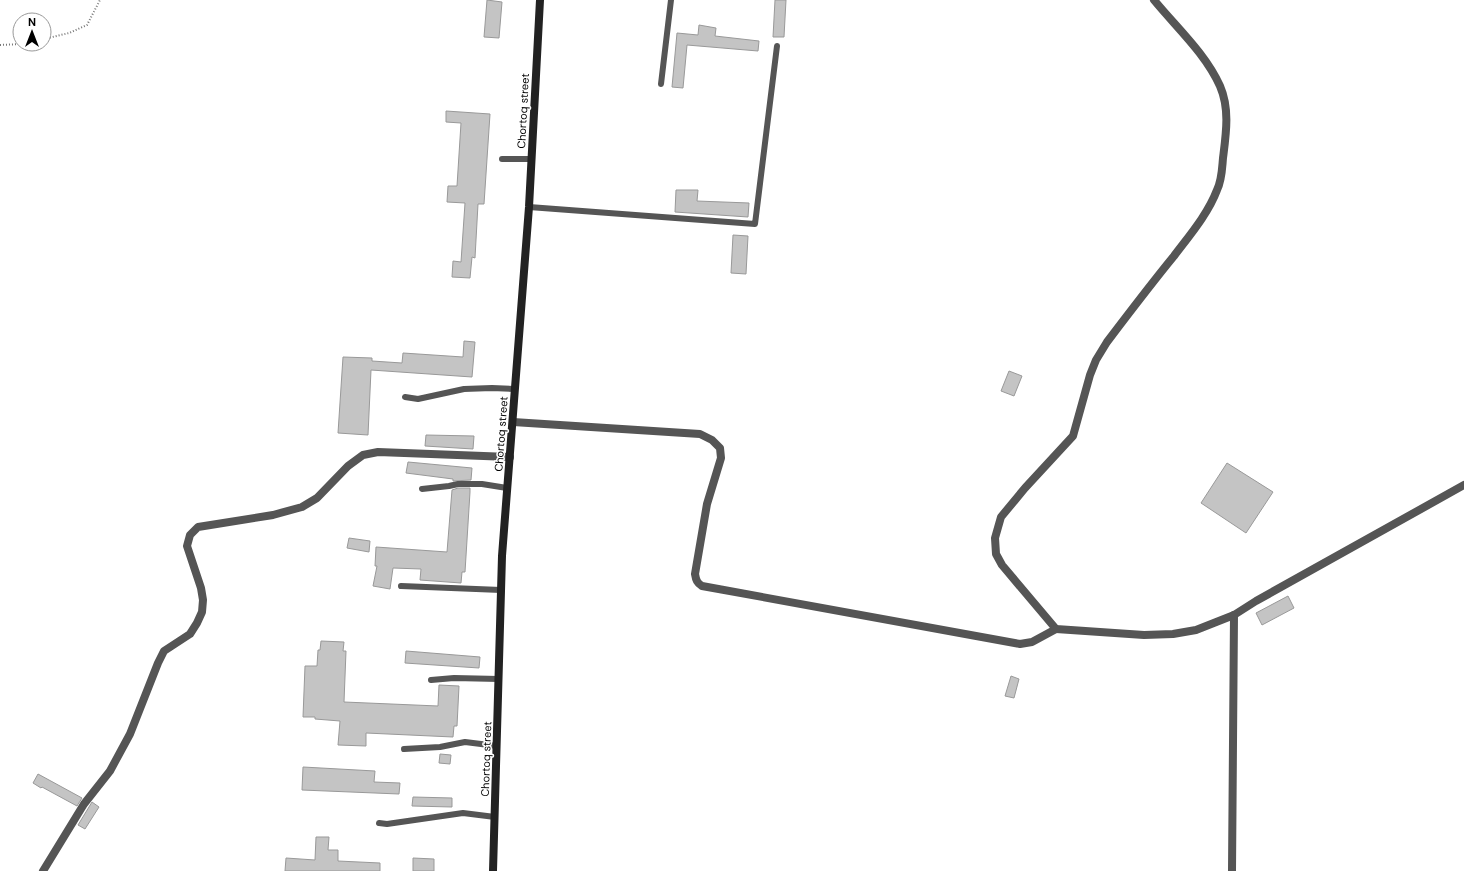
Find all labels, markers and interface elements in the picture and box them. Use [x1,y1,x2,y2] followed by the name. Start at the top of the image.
[12,12,52,52] north arrow
[28,15,36,29] text: N
[514,73,532,149] street label: Chortoq street
[491,396,511,472] street label: Chortoq street
[478,721,494,797] street label: Chortoq street

